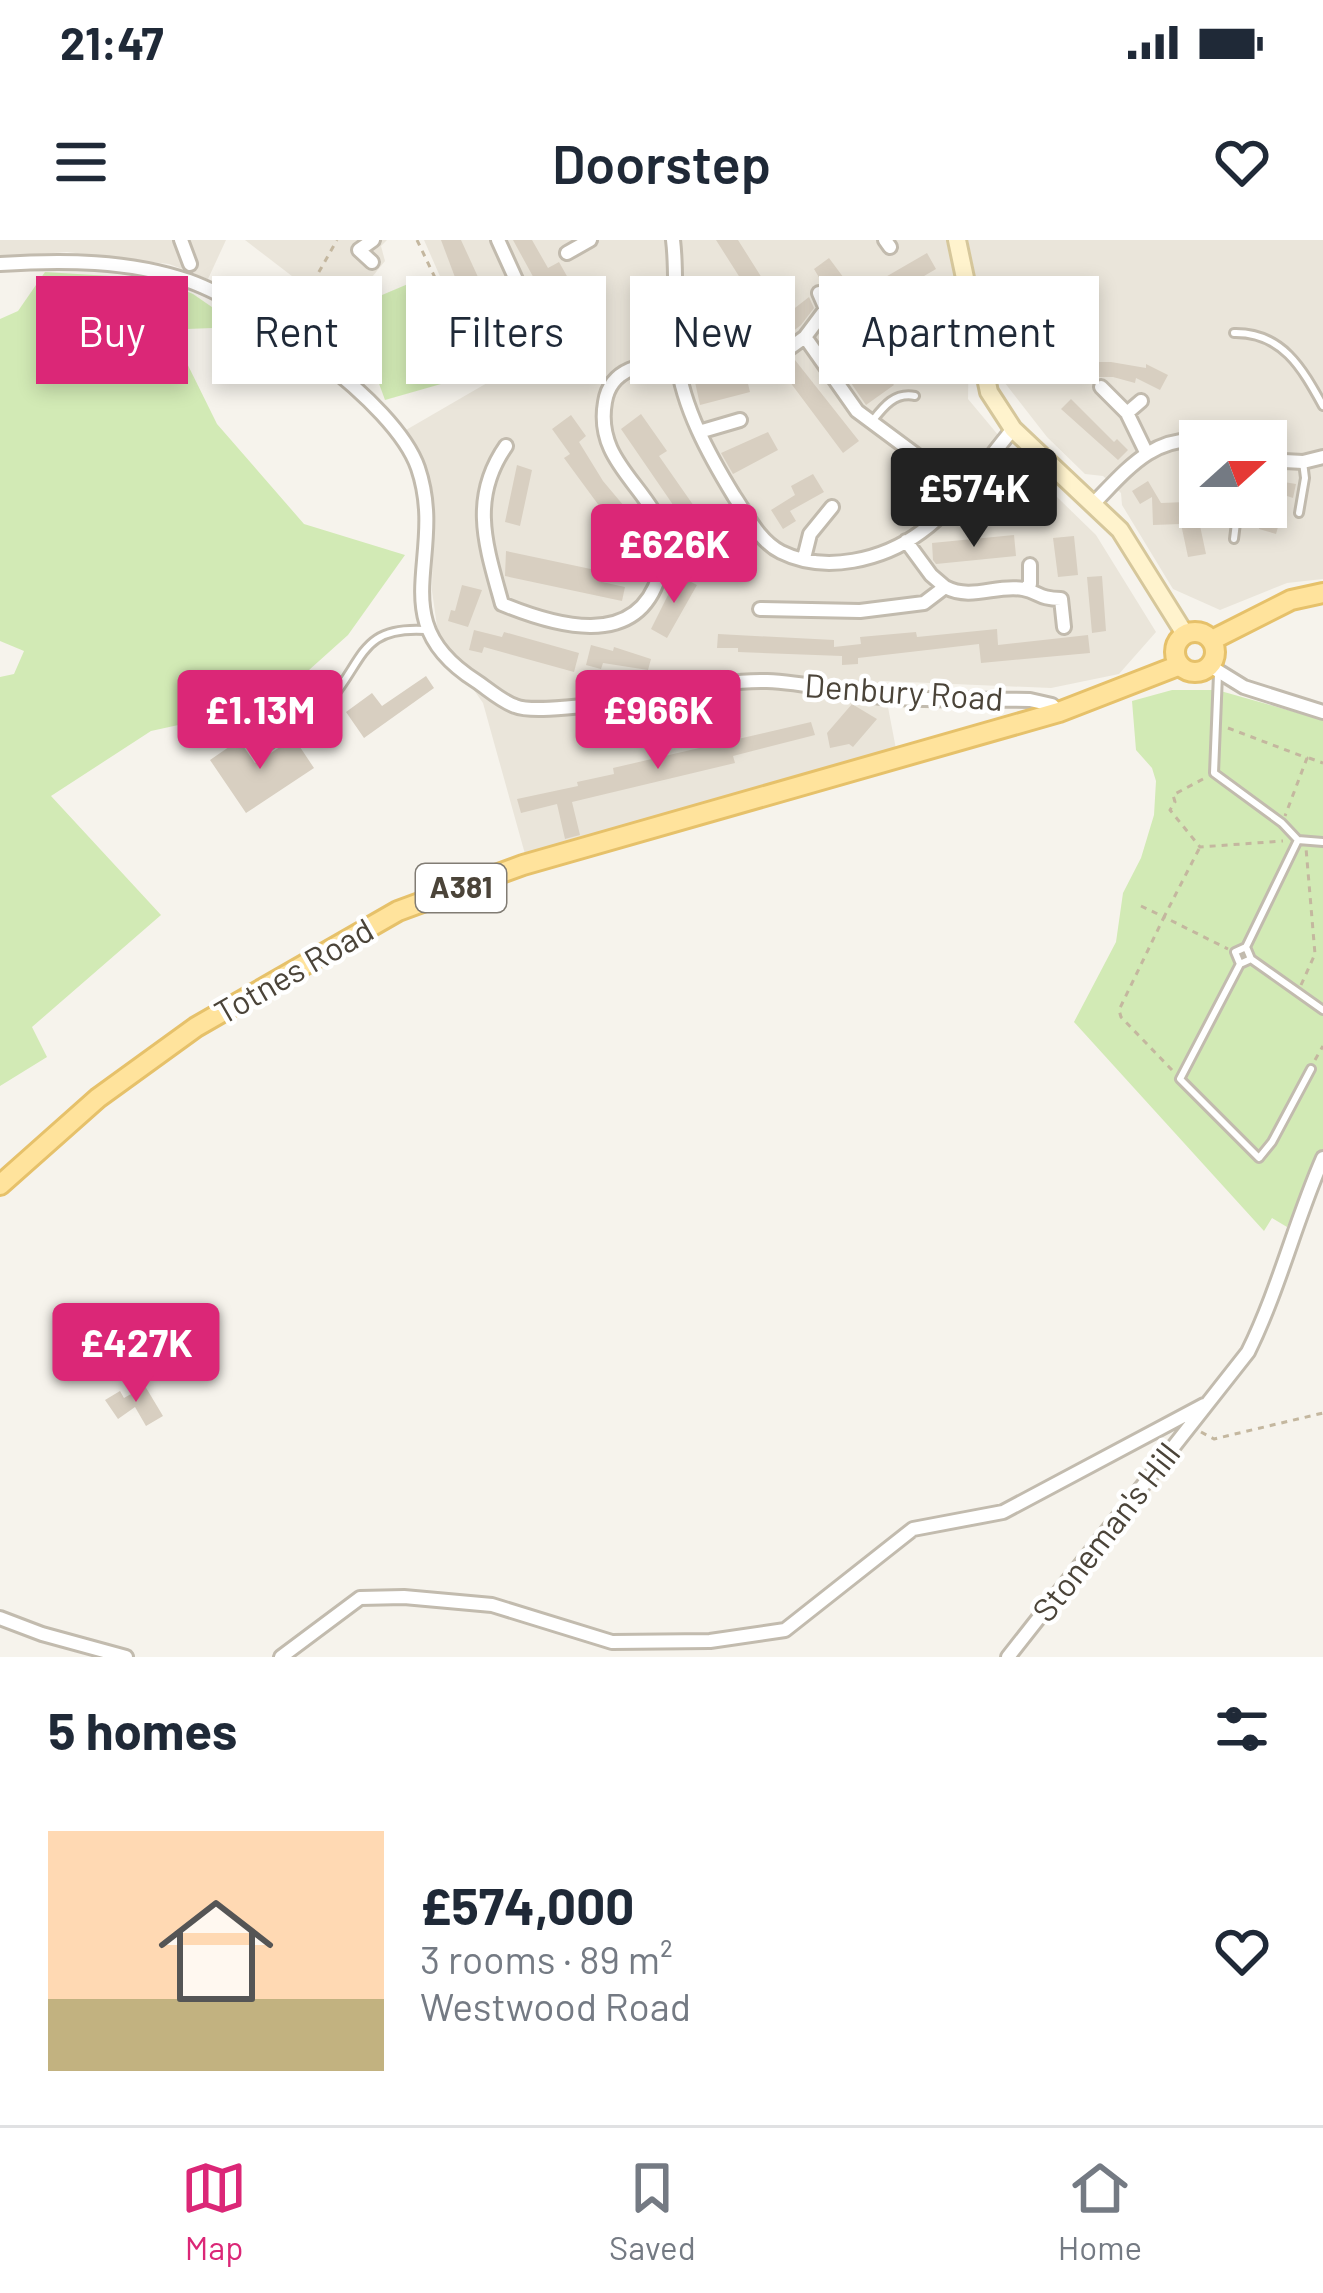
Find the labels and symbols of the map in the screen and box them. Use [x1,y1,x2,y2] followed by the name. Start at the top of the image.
[1179,420,1287,528] north arrow
[890,448,1058,550] pin: £574K
[590,504,758,606] pin: £626K
[803,664,1005,718] street label: Denbury Road
[162,670,358,772] pin: £1.13M
[574,670,742,772] pin: £966K
[416,864,506,912] road number: A381
[207,909,380,1032] street label: Totnes Road
[52,1303,220,1405] pin: £427K
[1023,1434,1187,1629] street label: Stoneman's Hill

